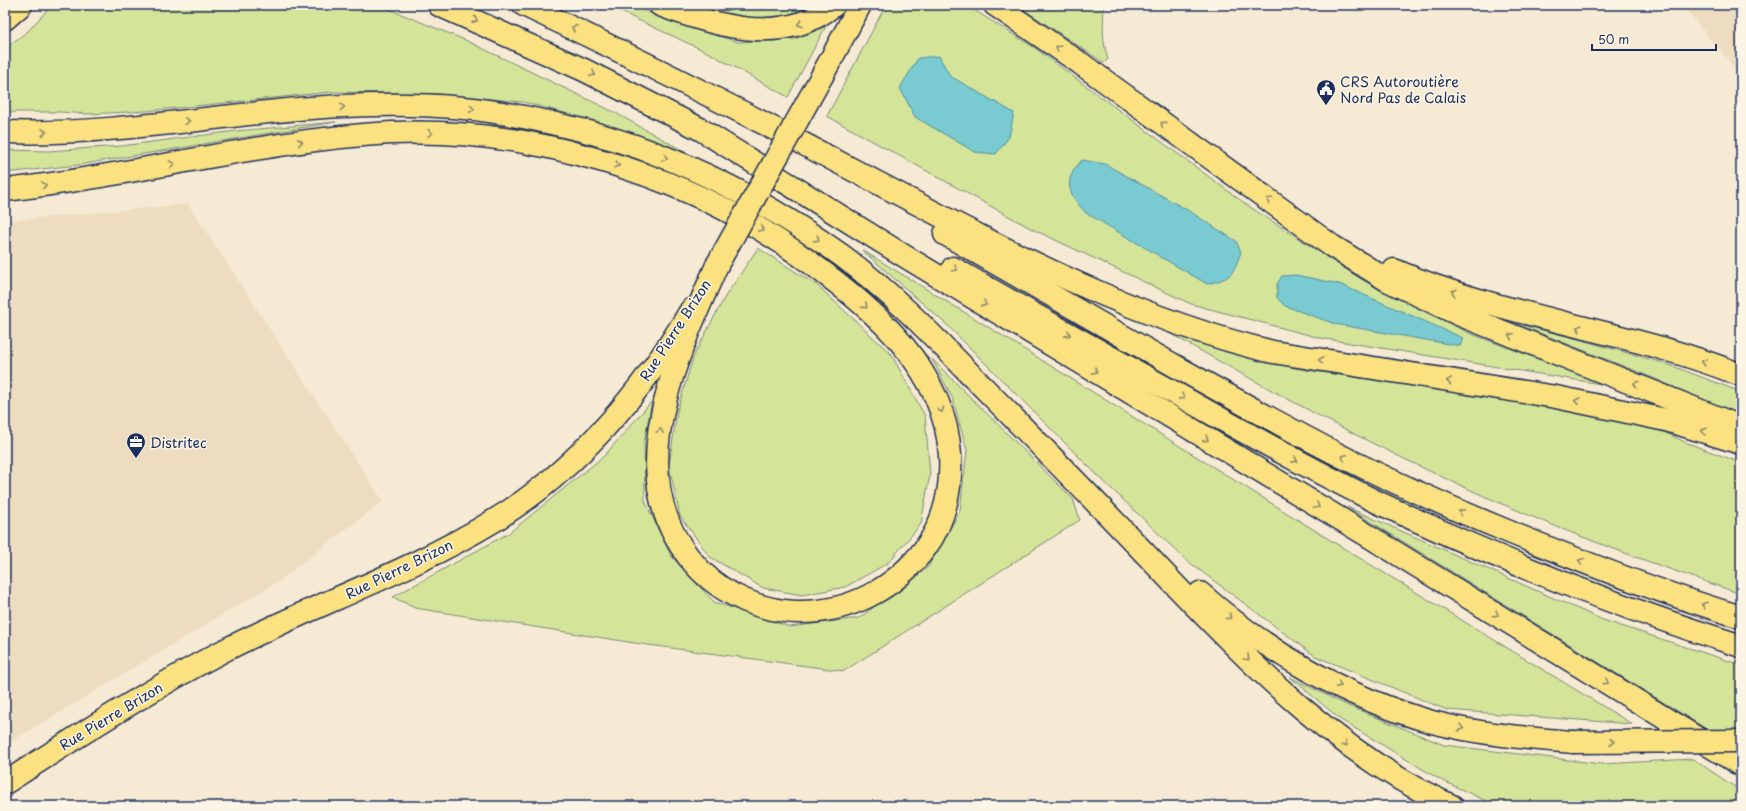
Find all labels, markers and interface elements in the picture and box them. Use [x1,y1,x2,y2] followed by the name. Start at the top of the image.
[471,16,478,24] one-way arrow
[797,19,804,28] one-way arrow
[570,25,578,33] one-way arrow
[1592,26,1716,52] scale bar
[1598,30,1629,48] text: 50 m
[1055,46,1062,53] one-way arrow
[589,69,596,77] one-way arrow
[1340,71,1466,108] place label: CRS Autoroutière Nord Pas de Calais
[1315,78,1337,106] public building icon: CRS Autoroutière Nord Pas de Calais
[339,102,345,111] one-way arrow
[469,104,475,113] one-way arrow
[184,117,191,126] one-way arrow
[1160,121,1167,129] one-way arrow
[41,128,47,136] one-way arrow
[427,129,433,137] one-way arrow
[297,138,303,147] one-way arrow
[661,154,668,162] one-way arrow
[169,160,175,169] one-way arrow
[613,160,620,169] one-way arrow
[41,181,47,190] one-way arrow
[1266,198,1273,205] one-way arrow
[757,225,764,232] one-way arrow
[812,234,819,241] one-way arrow
[951,265,958,272] one-way arrow
[634,275,716,385] street label: Rue Pierre Brizon
[1451,288,1458,297] one-way arrow
[980,299,987,306] one-way arrow
[860,302,868,309] one-way arrow
[1576,324,1582,332] one-way arrow
[1064,329,1071,336] one-way arrow
[1508,333,1516,341] one-way arrow
[1318,356,1324,365] one-way arrow
[1701,358,1708,367] one-way arrow
[1091,367,1098,374] one-way arrow
[1446,377,1452,386] one-way arrow
[1632,381,1639,389] one-way arrow
[1177,392,1185,400] one-way arrow
[1574,398,1581,406] one-way arrow
[936,406,945,413] one-way arrow
[1701,427,1708,436] one-way arrow
[655,428,664,434] one-way arrow
[125,431,147,459] office icon: Distritec
[150,432,207,453] place label: Distritec
[1202,434,1209,442] one-way arrow
[1340,454,1348,462] one-way arrow
[1291,455,1299,463] one-way arrow
[1313,501,1320,508] one-way arrow
[1458,509,1466,517] one-way arrow
[342,534,456,604] street label: Rue Pierre Brizon
[1578,558,1585,566] one-way arrow
[1700,601,1707,610] one-way arrow
[1491,610,1498,617] one-way arrow
[1225,612,1232,619] one-way arrow
[1242,653,1250,661] one-way arrow
[55,677,167,755] street label: Rue Pierre Brizon
[1602,677,1609,685] one-way arrow
[1335,680,1342,688] one-way arrow
[1458,724,1465,732] one-way arrow
[1609,738,1615,746] one-way arrow
[1341,739,1348,746] one-way arrow

